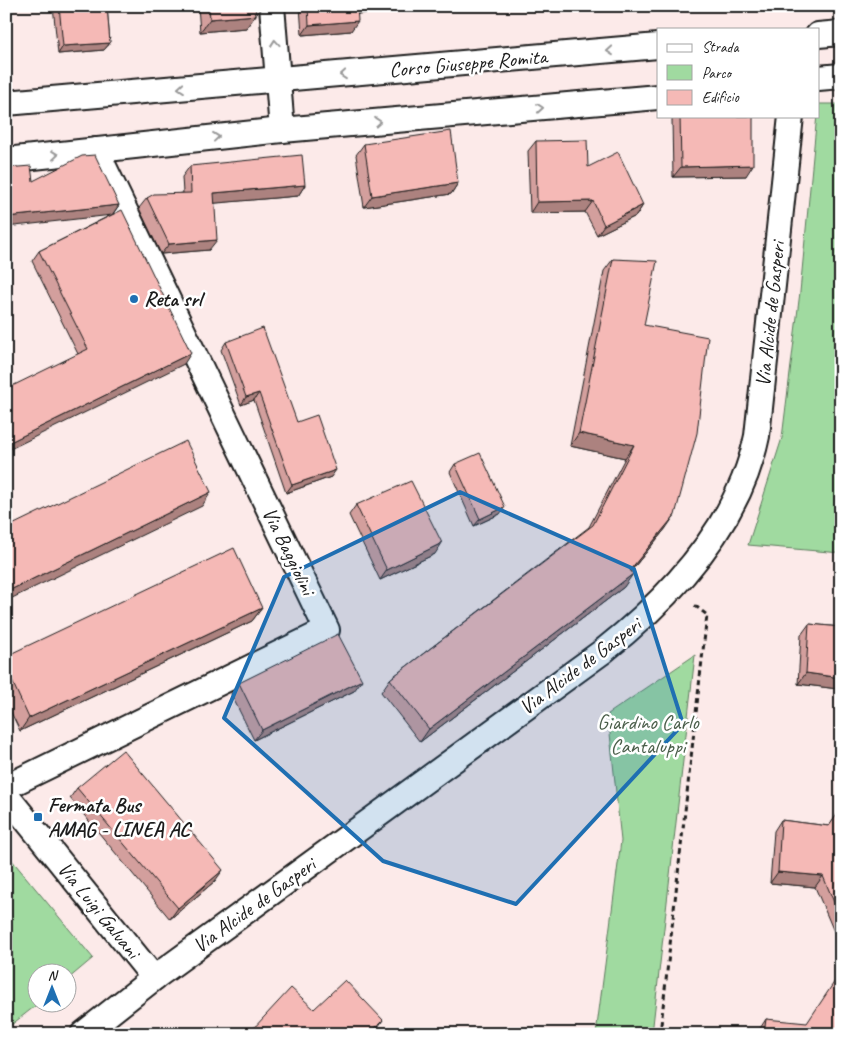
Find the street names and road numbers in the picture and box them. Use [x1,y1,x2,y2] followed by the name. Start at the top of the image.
[388,43,550,83] street label: Corso Giuseppe Romita
[749,237,791,388] street label: Via Alcide de Gasperi
[257,503,323,602] street label: Via Baggiolini
[514,610,648,720] street label: Via Alcide de Gasperi
[187,850,323,958] street label: Via Alcide de Gasperi
[52,856,148,966] street label: Via Luigi Galvani

